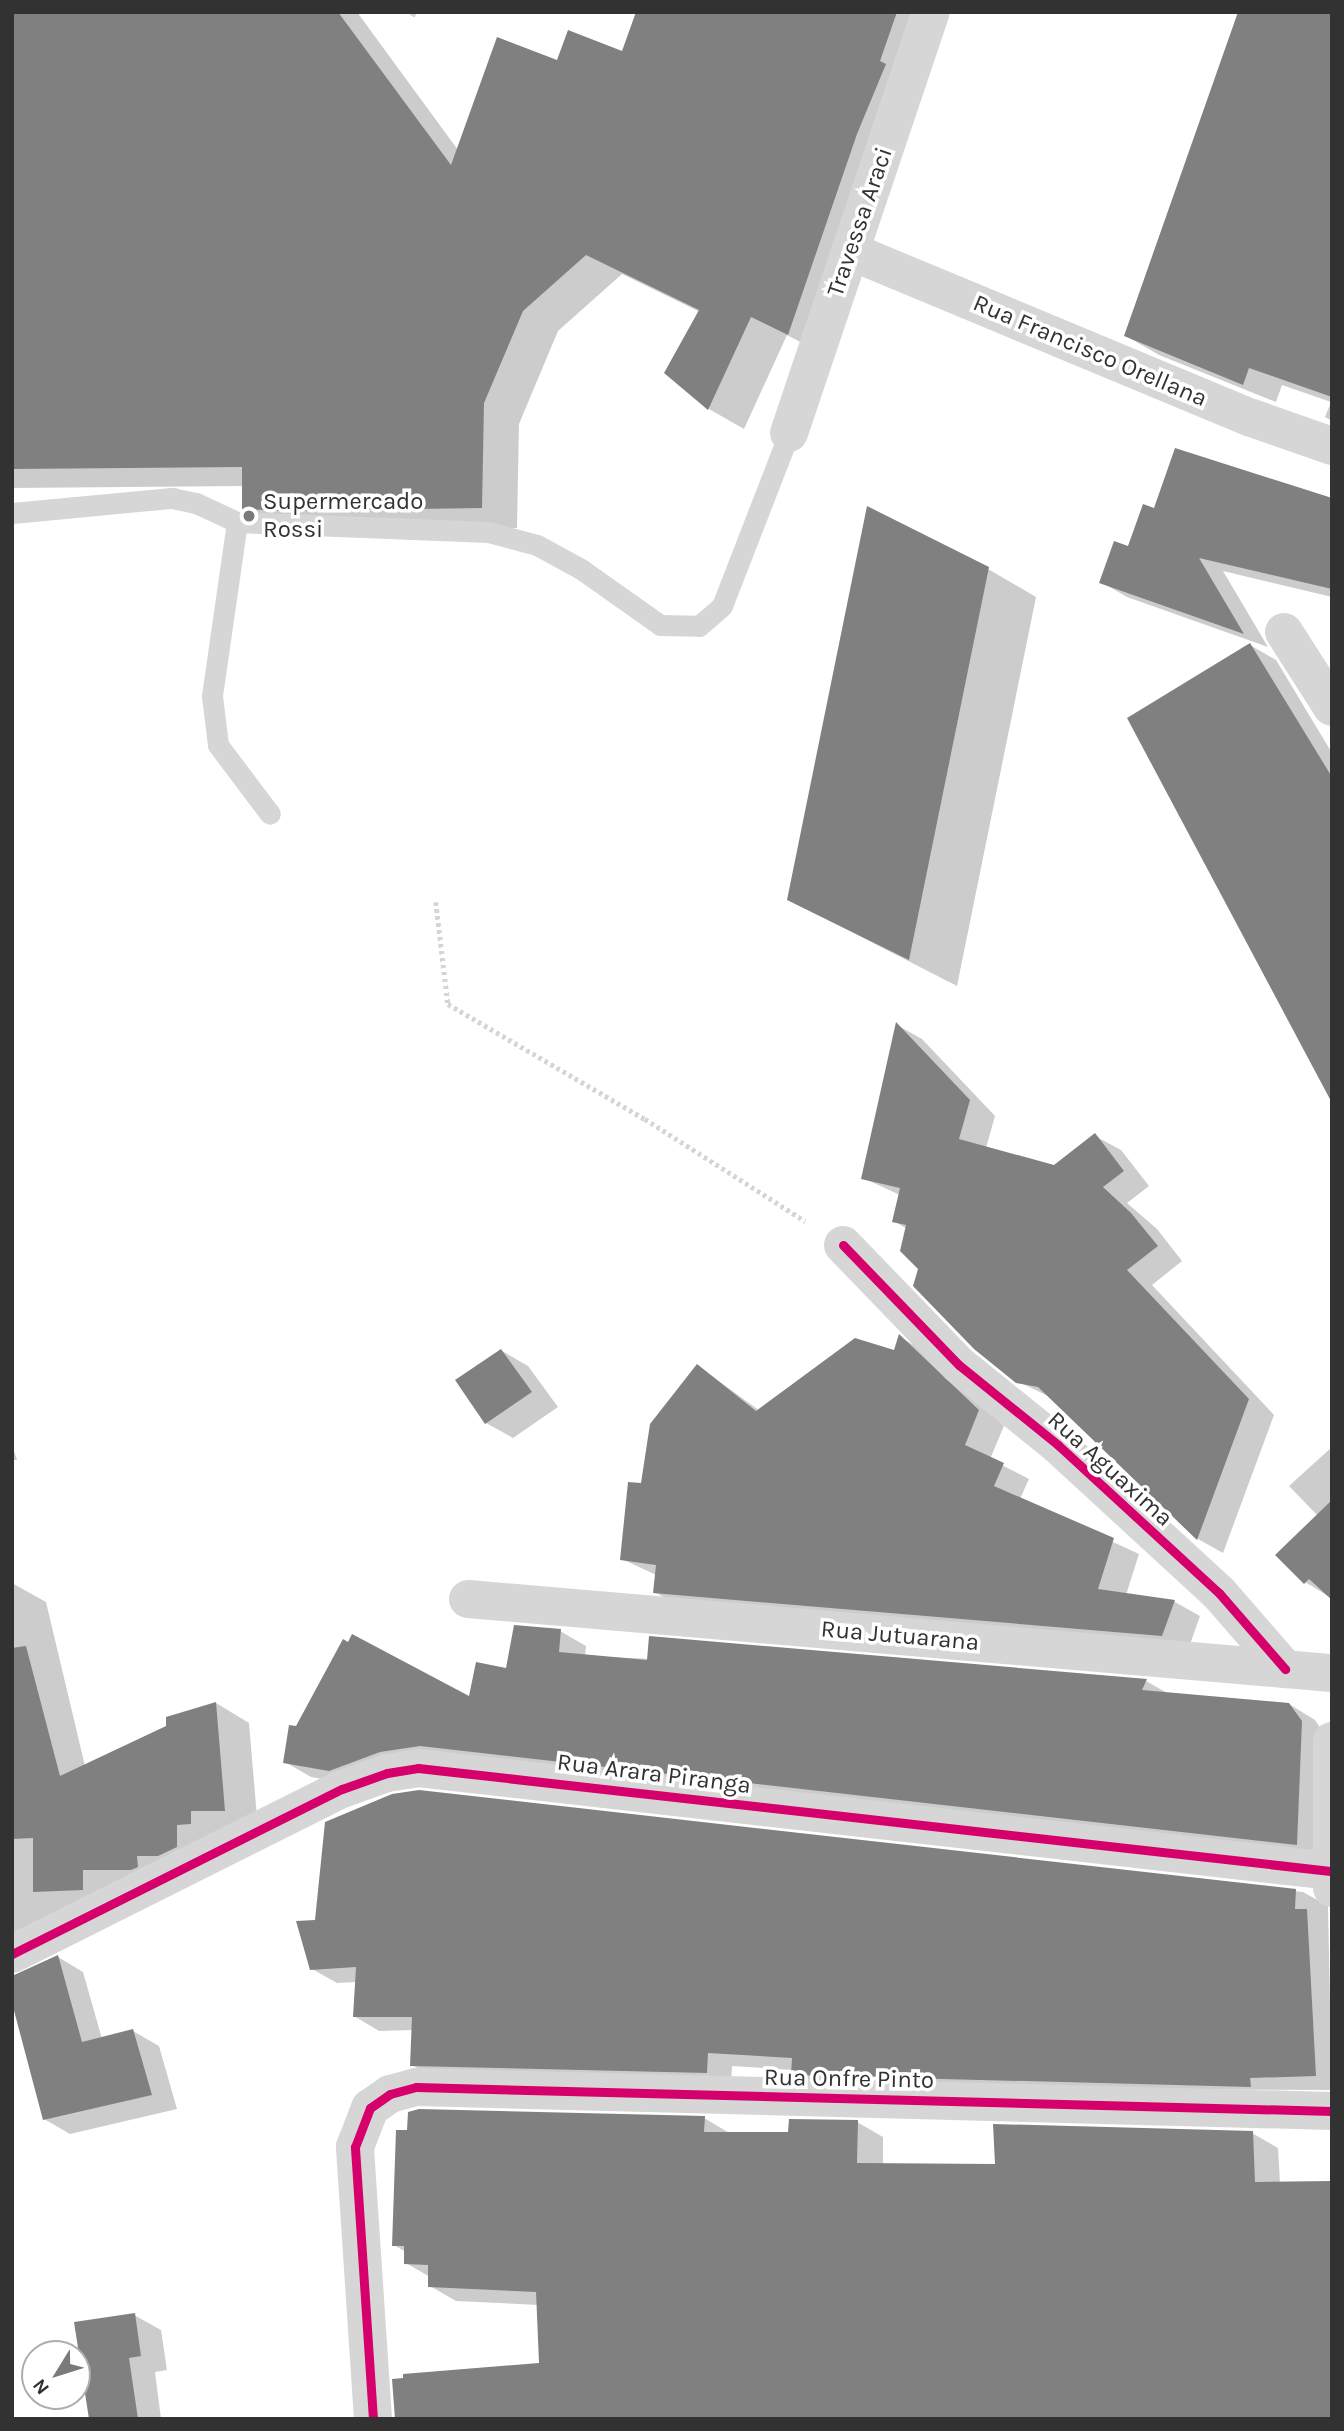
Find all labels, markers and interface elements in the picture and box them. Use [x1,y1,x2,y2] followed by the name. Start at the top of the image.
[821,144,899,300] street label: Travessa Araci
[969,289,1211,413] street label: Rua Francisco Orellana
[263,488,423,544] place label: Supermercado Rossi
[241,508,257,524] marker: Supermercado Rossi
[1042,1405,1178,1533] street label: Rua Aguaxima
[820,1615,980,1657] street label: Rua Jutuarana
[555,1748,753,1800] street label: Rua Arara Piranga
[764,2063,934,2095] street label: Rua Onfre Pinto
[21,2340,91,2410] north arrow
[28,2375,54,2399] text: N

